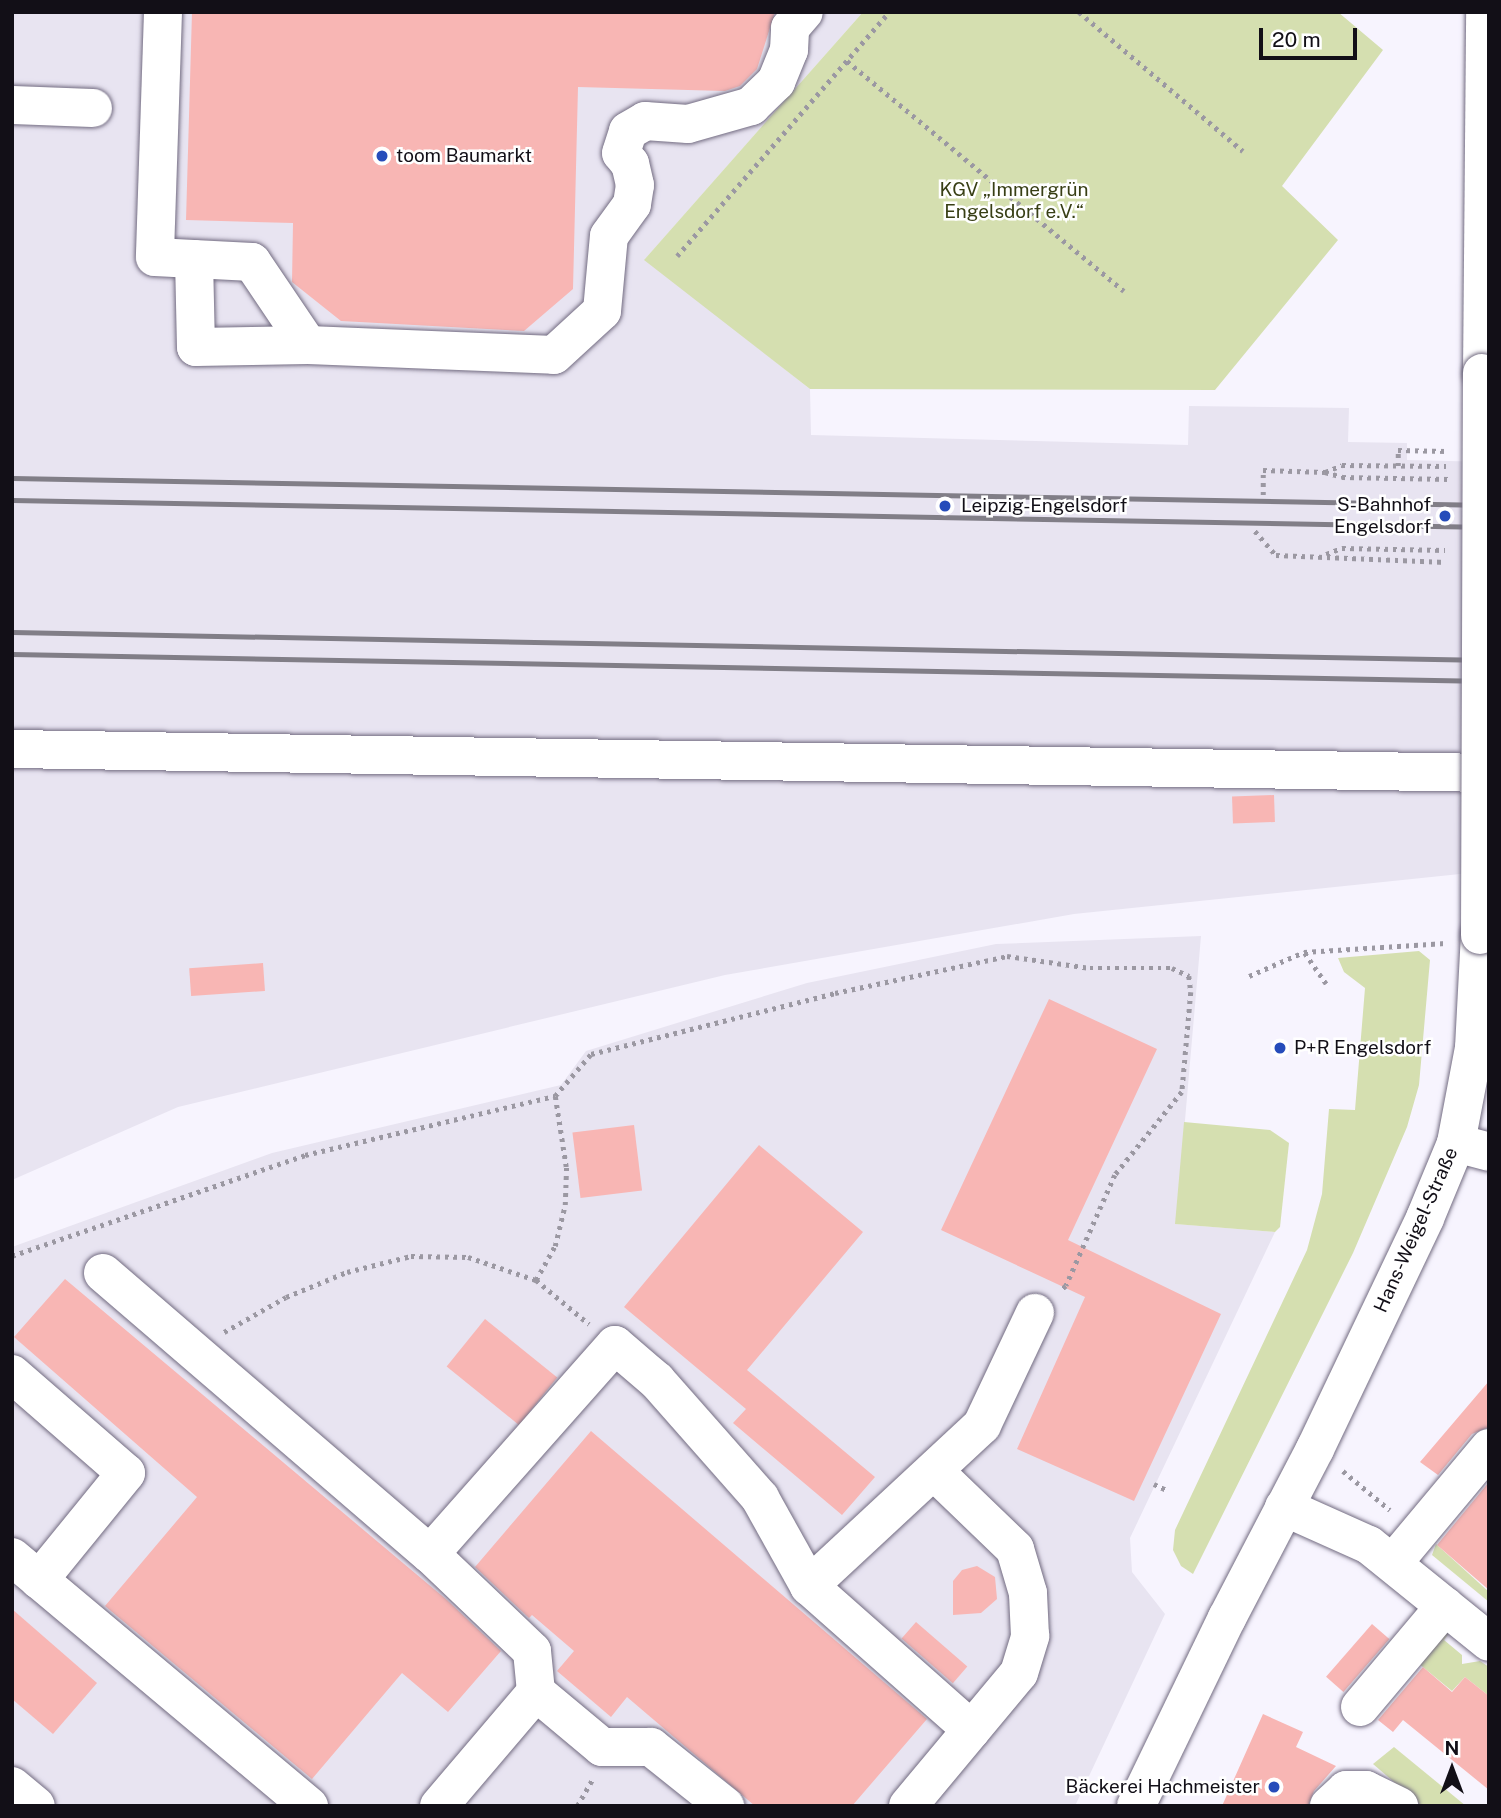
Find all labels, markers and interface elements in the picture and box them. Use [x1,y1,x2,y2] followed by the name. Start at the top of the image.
[1263,14,1361,58] scale bar
[1272,27,1321,52] text: 20 m
[396,145,532,167] place label: toom Baumarkt
[374,148,390,164] marker: toom Baumarkt
[939,179,1089,223] park label: KGV „Immergrün Engelsdorf e.V.“
[1334,494,1431,538] place label: S-Bahnhof Engelsdorf
[961,495,1127,517] place label: Leipzig-Engelsdorf
[935,496,955,516] marker: Leipzig-Engelsdorf
[1437,508,1453,524] marker: S-Bahnhof Engelsdorf
[1294,1037,1431,1059] place label: P+R Engelsdorf
[1272,1040,1288,1056] marker: P+R Engelsdorf
[1369,1144,1463,1316] street label: Hans-Weigel-Straße
[1417,1734,1487,1804] north arrow
[1445,1737,1459,1759] text: N
[1065,1776,1260,1798] place label: Bäckerei Hachmeister
[1266,1779,1282,1795] marker: Bäckerei Hachmeister

